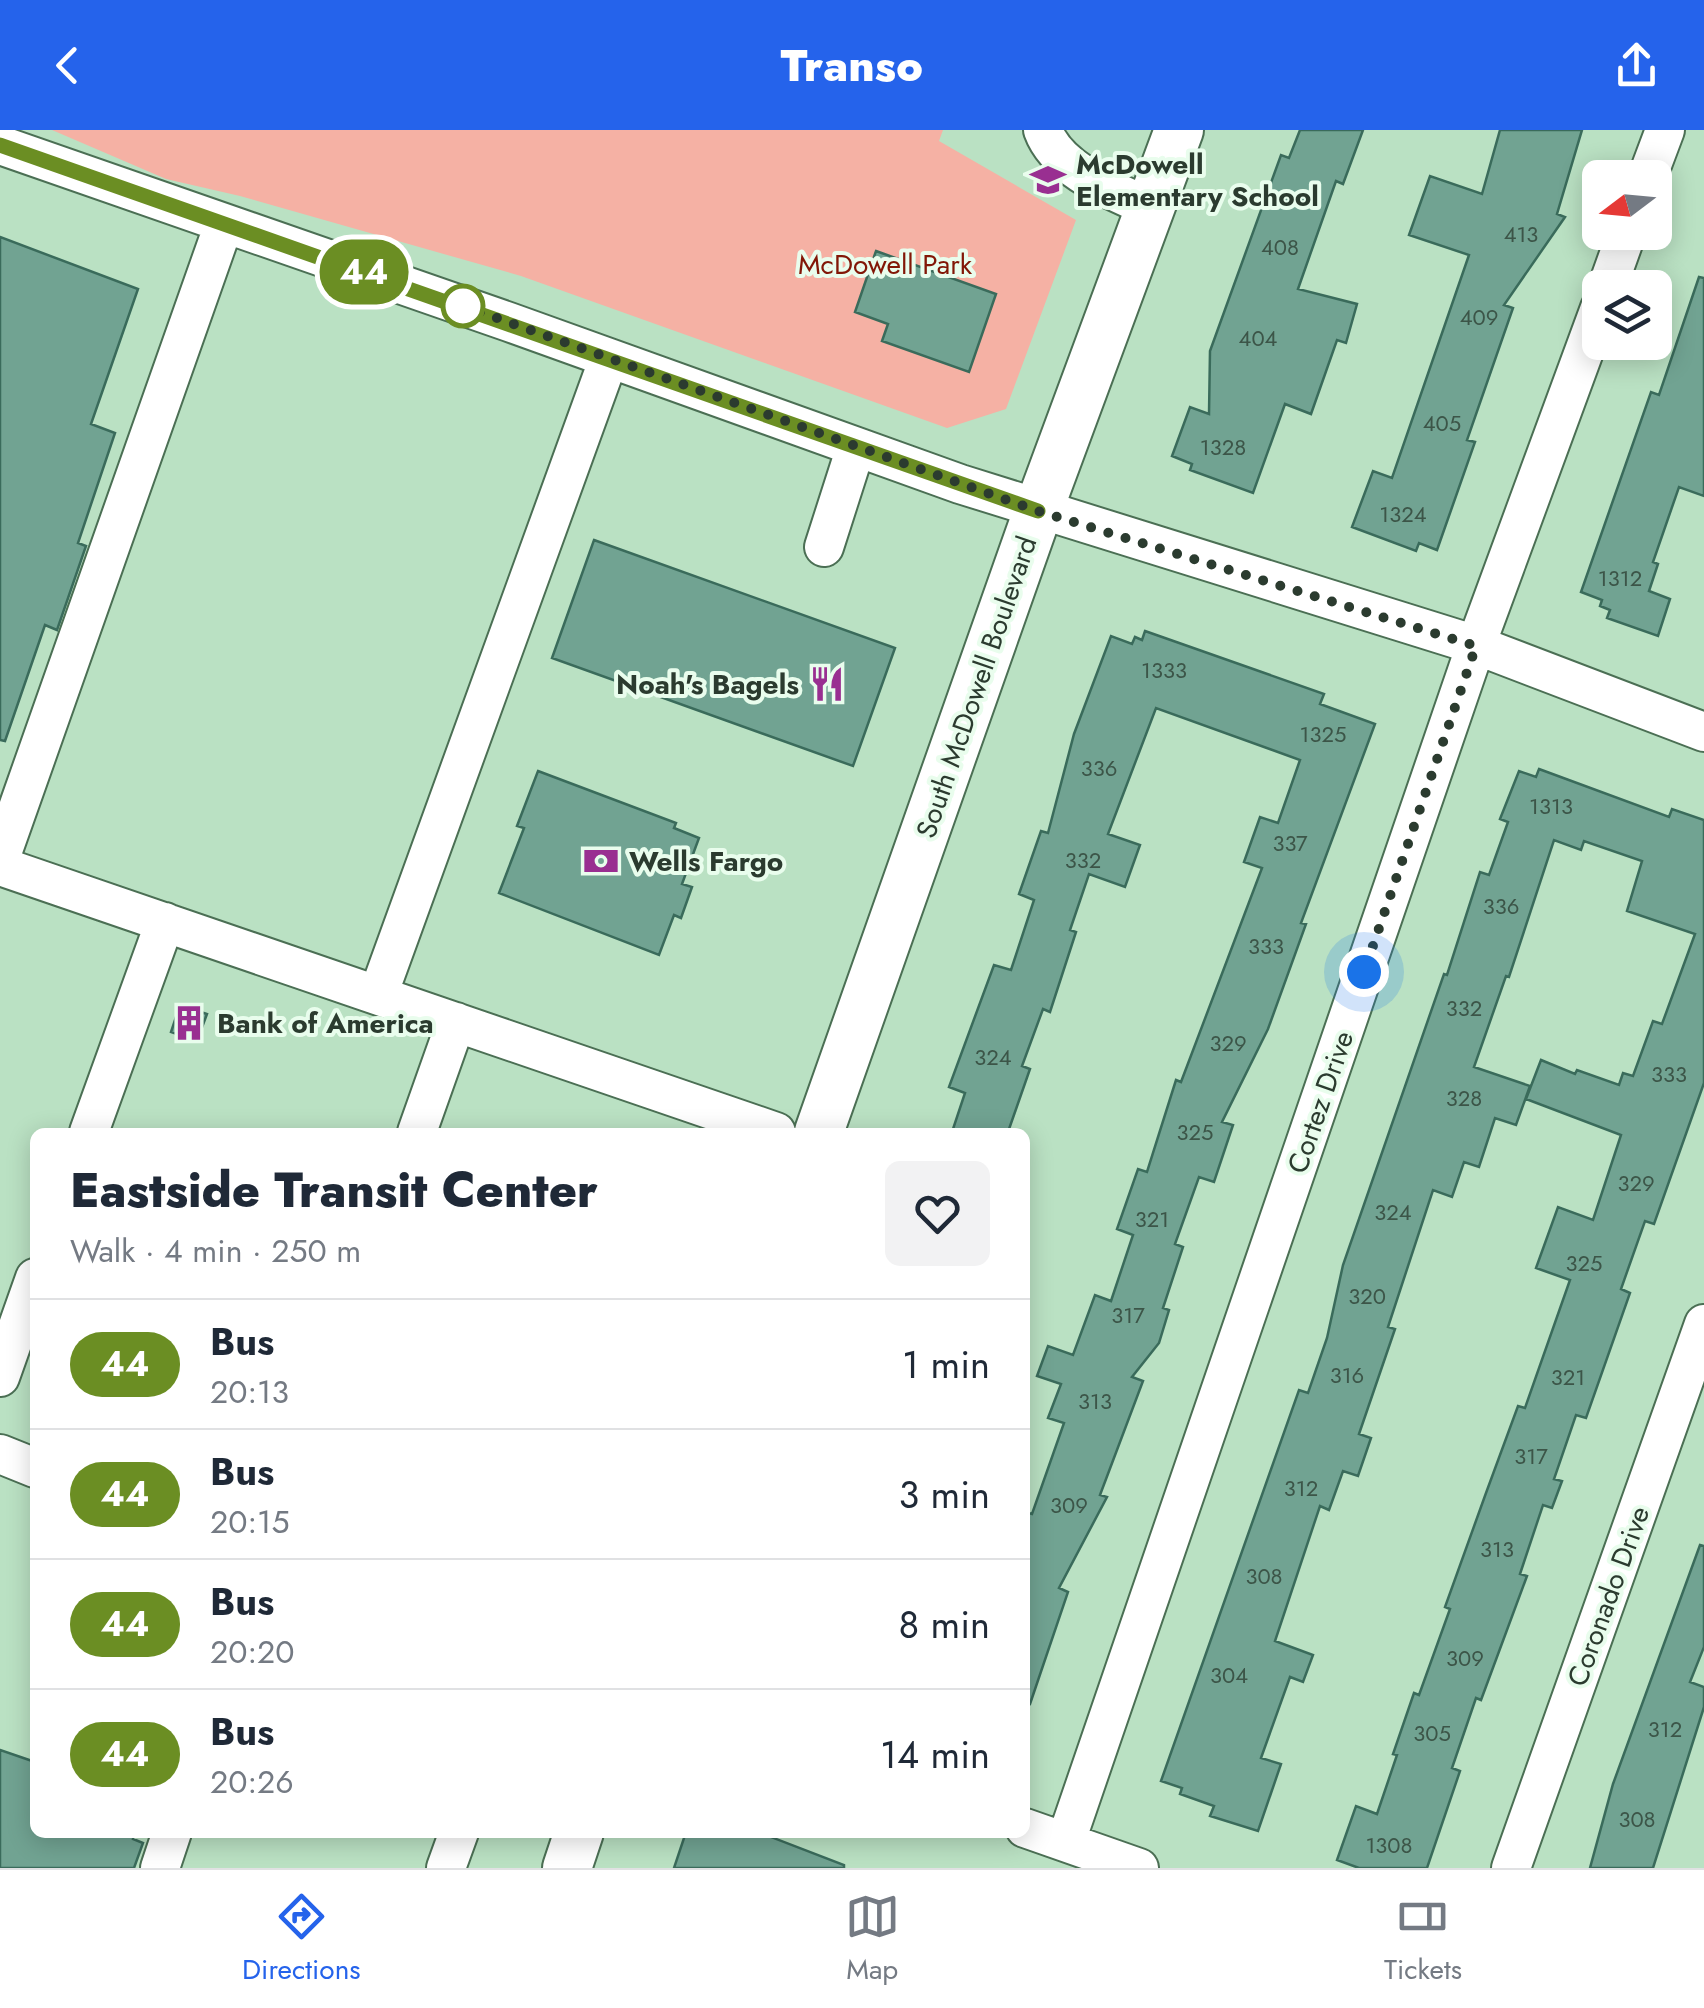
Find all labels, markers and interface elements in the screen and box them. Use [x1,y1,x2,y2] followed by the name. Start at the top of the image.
[781,33,923,98] text: Transo
[40,38,95,93] icon: back
[1609,38,1664,93] icon: share
[1076,144,1319,217] place label: McDowell Elementary School
[1582,160,1672,250] north arrow
[1582,160,1672,360] map controls
[1029,161,1067,199] school or university icon: McDowell Elementary School
[1504,218,1538,250] house number: 413
[1261,231,1299,263] house number: 408
[319,240,409,304] line badge: 44
[798,244,973,285] park label: McDowell Park
[340,247,388,297] text: 44
[1582,270,1672,360] button: layers
[442,285,484,327] unlabelled marker
[1460,301,1498,333] house number: 409
[1239,322,1278,354] house number: 404
[1423,407,1461,439] house number: 405
[1200,431,1246,463] house number: 1328
[1379,498,1427,530] house number: 1324
[906,531,1047,844] street label: South McDowell Boulevard
[1598,562,1642,594] house number: 1312
[1141,654,1187,686] house number: 1333
[616,664,799,705] place label: Noah's Bagels
[808,665,846,703] restaurant icon: Noah's Bagels
[1300,718,1346,750] house number: 1325
[1081,752,1117,784] house number: 336
[1529,790,1573,822] house number: 1313
[1272,827,1308,859] house number: 337
[629,841,783,882] place label: Wells Fargo
[582,842,620,880] bank icon: Wells Fargo
[1065,844,1101,876] house number: 332
[1483,890,1519,922] house number: 336
[1248,930,1284,962] house number: 333
[1339,947,1389,997] your location
[1446,992,1482,1024] house number: 332
[217,1003,434,1044] place label: Bank of America
[170,1004,208,1042] building icon: Bank of America
[1277,1025,1364,1179] street label: Cortez Drive
[1209,1027,1247,1059] house number: 329
[974,1041,1012,1073] house number: 324
[1651,1058,1687,1090] house number: 333
[1446,1082,1482,1114] house number: 328
[1177,1116,1213,1148] house number: 325
[70,1156,598,1225] text: Eastside Transit Center
[885,1161,990,1266] button: heart
[1617,1167,1655,1199] house number: 329
[1374,1196,1412,1228] house number: 324
[1135,1203,1169,1235] house number: 321
[70,1228,361,1274] text: Walk · 4 min · 250 m
[1566,1247,1602,1279] house number: 325
[1348,1280,1386,1312] house number: 320
[1111,1299,1145,1331] house number: 317
[210,1314,274,1369] text: Bus
[902,1337,990,1392] text: 1 min
[101,1339,149,1389] text: 44
[1330,1359,1364,1391] house number: 316
[1551,1361,1585,1393] house number: 321
[210,1369,289,1415] text: 20:13
[1078,1385,1112,1417] house number: 313
[1514,1440,1548,1472] house number: 317
[210,1444,274,1499] text: Bus
[898,1467,990,1522] text: 3 min
[101,1469,149,1519] text: 44
[1284,1472,1318,1504] house number: 312
[1050,1489,1088,1521] house number: 309
[210,1499,289,1545] text: 20:15
[1557,1500,1660,1692] street label: Coronado Drive
[1480,1533,1514,1565] house number: 313
[1245,1560,1283,1592] house number: 308
[210,1574,274,1629] text: Bus
[898,1597,990,1652] text: 8 min
[101,1599,149,1649] text: 44
[210,1629,294,1675] text: 20:20
[1446,1642,1484,1674] house number: 309
[1210,1659,1248,1691] house number: 304
[210,1704,274,1759] text: Bus
[1648,1713,1682,1745] house number: 312
[1413,1717,1451,1749] house number: 305
[880,1727,990,1782] text: 14 min
[101,1729,149,1779] text: 44
[210,1759,294,1805] text: 20:26
[1618,1803,1656,1835] house number: 308
[1365,1829,1413,1861] house number: 1308
[242,1889,361,1990] tab: Directions
[845,1889,900,1990] tab: Map
[1384,1889,1462,1990] tab: Tickets

